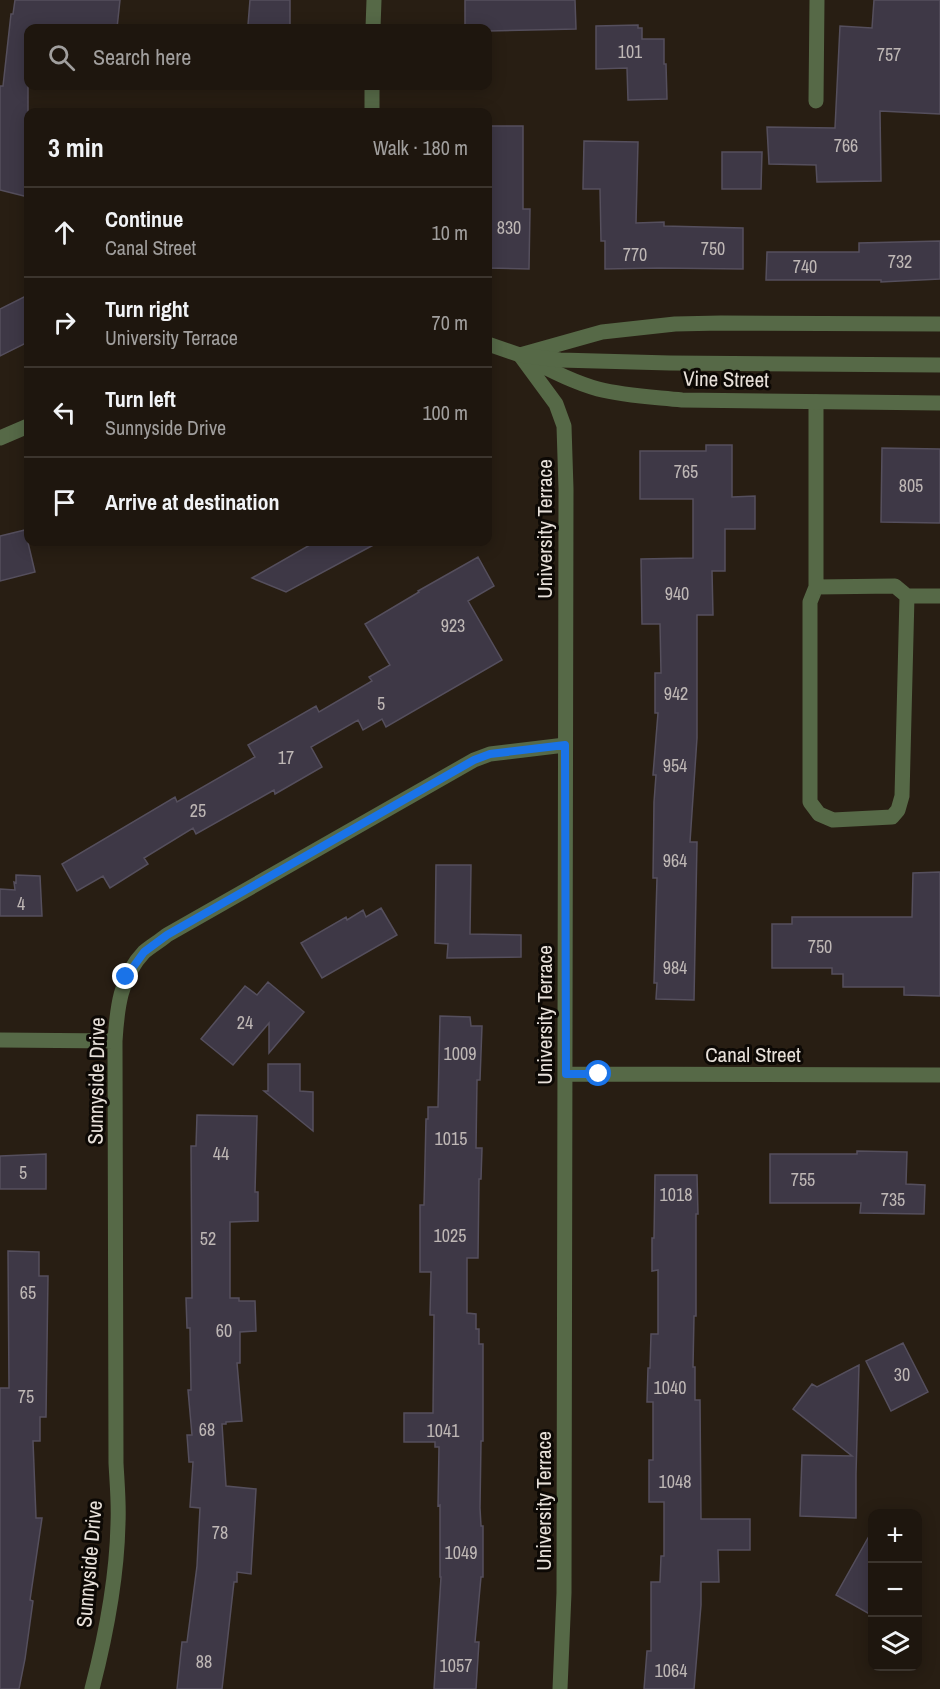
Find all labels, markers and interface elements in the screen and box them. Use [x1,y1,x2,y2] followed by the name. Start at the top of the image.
[24,24,492,90] search box
[618,39,643,64] house number: 101
[45,41,78,74] icon: search
[93,42,191,72] text: Search here
[877,42,901,67] house number: 757
[48,130,104,165] text: 3 min
[834,133,858,158] house number: 766
[373,134,468,161] text: Walk · 180 m
[105,204,183,234] text: Continue
[497,215,521,240] house number: 830
[48,216,81,249] icon: ahead
[432,219,468,246] text: 10 m
[105,234,196,261] text: Canal Street
[701,236,725,261] house number: 750
[623,242,647,267] house number: 770
[888,249,912,274] house number: 732
[793,254,817,279] house number: 740
[105,294,189,324] text: Turn right
[48,306,81,339] icon: right
[432,309,468,336] text: 70 m
[105,324,238,351] text: University Terrace
[683,364,769,394] street label: Vine Street
[105,384,176,414] text: Turn left
[48,396,81,429] icon: left
[422,399,468,426] text: 100 m
[105,414,226,441] text: Sunnyside Drive
[530,459,559,599] street label: University Terrace
[674,459,698,484] house number: 765
[899,473,923,498] house number: 805
[48,486,81,519] icon: arrive
[105,487,279,517] text: Arrive at destination
[665,581,689,606] house number: 940
[441,613,465,638] house number: 923
[664,681,688,706] house number: 942
[377,691,385,716] house number: 5
[278,745,294,770] house number: 17
[663,753,687,778] house number: 954
[190,798,206,823] house number: 25
[663,848,687,873] house number: 964
[17,891,25,916] house number: 4
[808,934,832,959] house number: 750
[530,945,559,1085] street label: University Terrace
[663,955,687,980] house number: 984
[112,963,138,989] route end
[237,1010,253,1035] house number: 24
[80,1017,112,1145] street label: Sunnyside Drive
[705,1040,801,1069] street label: Canal Street
[444,1041,476,1066] house number: 1009
[585,1060,611,1086] route start
[435,1126,467,1151] house number: 1015
[213,1141,229,1166] house number: 44
[19,1160,27,1185] house number: 5
[791,1167,815,1192] house number: 755
[660,1182,692,1207] house number: 1018
[881,1187,905,1212] house number: 735
[434,1223,466,1248] house number: 1025
[200,1226,216,1251] house number: 52
[20,1280,36,1305] house number: 65
[216,1318,232,1343] house number: 60
[894,1362,910,1387] house number: 30
[654,1375,686,1400] house number: 1040
[18,1384,34,1409] house number: 75
[199,1417,215,1442] house number: 68
[427,1418,460,1443] house number: 1041
[529,1431,558,1571] street label: University Terrace
[659,1469,691,1494] house number: 1048
[69,1499,109,1629] street label: Sunnyside Drive
[868,1509,922,1671] map controls
[868,1509,922,1563] button: +
[212,1520,228,1545] house number: 78
[445,1540,477,1565] house number: 1049
[868,1563,922,1617] button: −
[868,1617,922,1671] button: layers
[196,1649,212,1674] house number: 88
[440,1653,472,1678] house number: 1057
[655,1658,687,1683] house number: 1064

